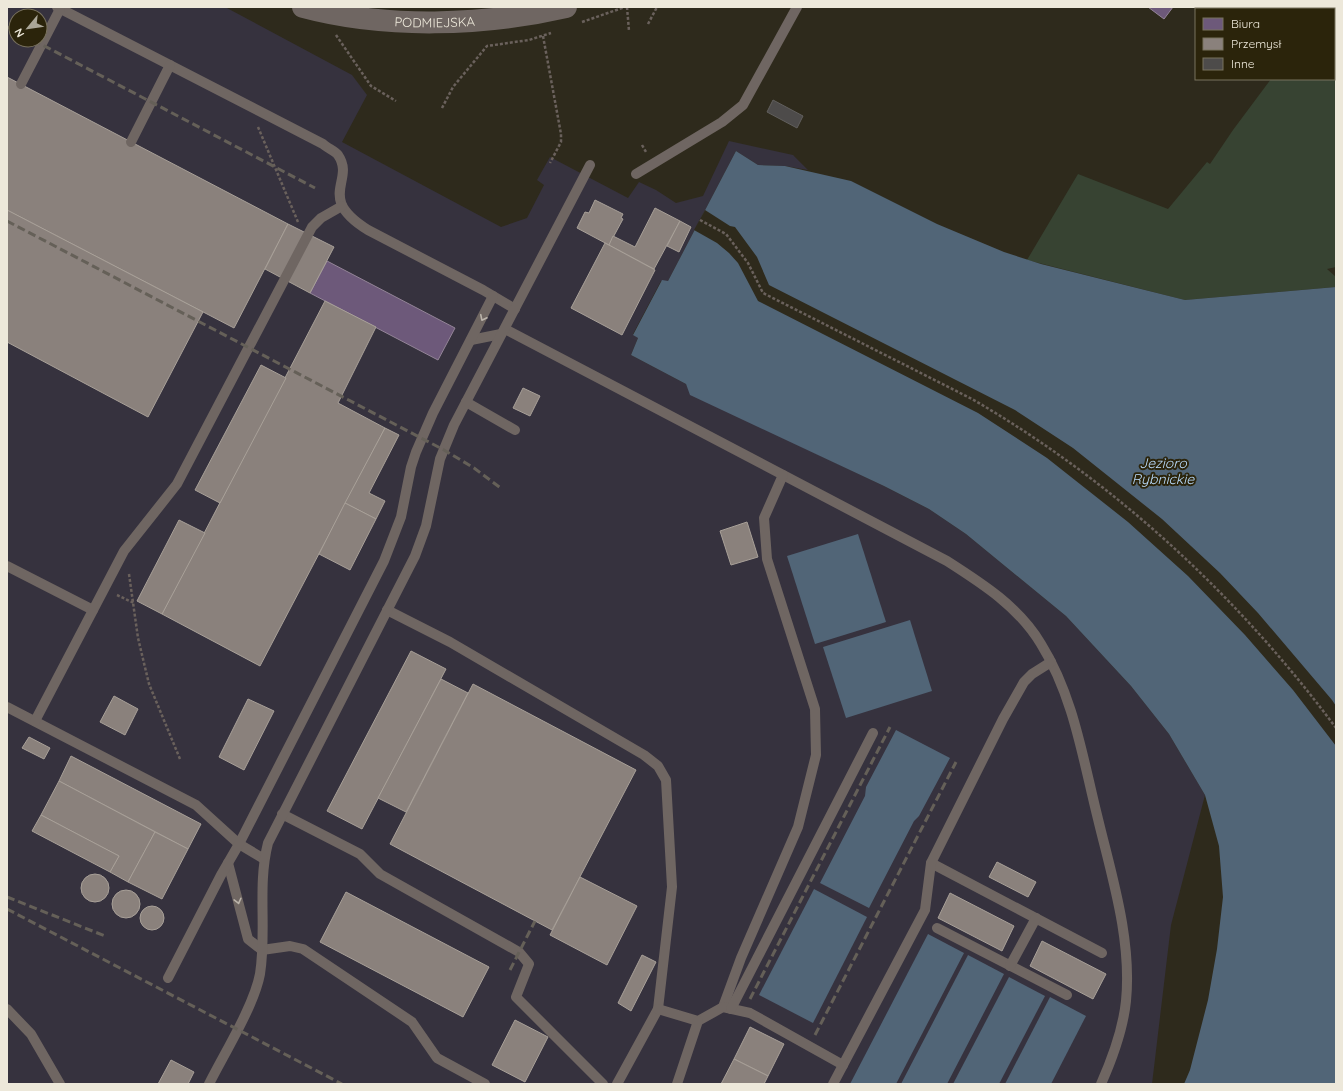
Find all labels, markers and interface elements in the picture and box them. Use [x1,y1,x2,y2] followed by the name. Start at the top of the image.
[8,8,48,48] north arrow
[1195,8,1335,80] legend
[394,13,476,30] street label: PODMIEJSKA
[1231,16,1260,31] text: Biura
[11,26,27,40] text: N
[1231,36,1281,51] text: Przemysł
[1231,56,1255,71] text: Inne
[480,314,488,322] one-way arrow
[1132,454,1195,488] water label: Jezioro Rybnickie
[233,898,241,904] one-way arrow

